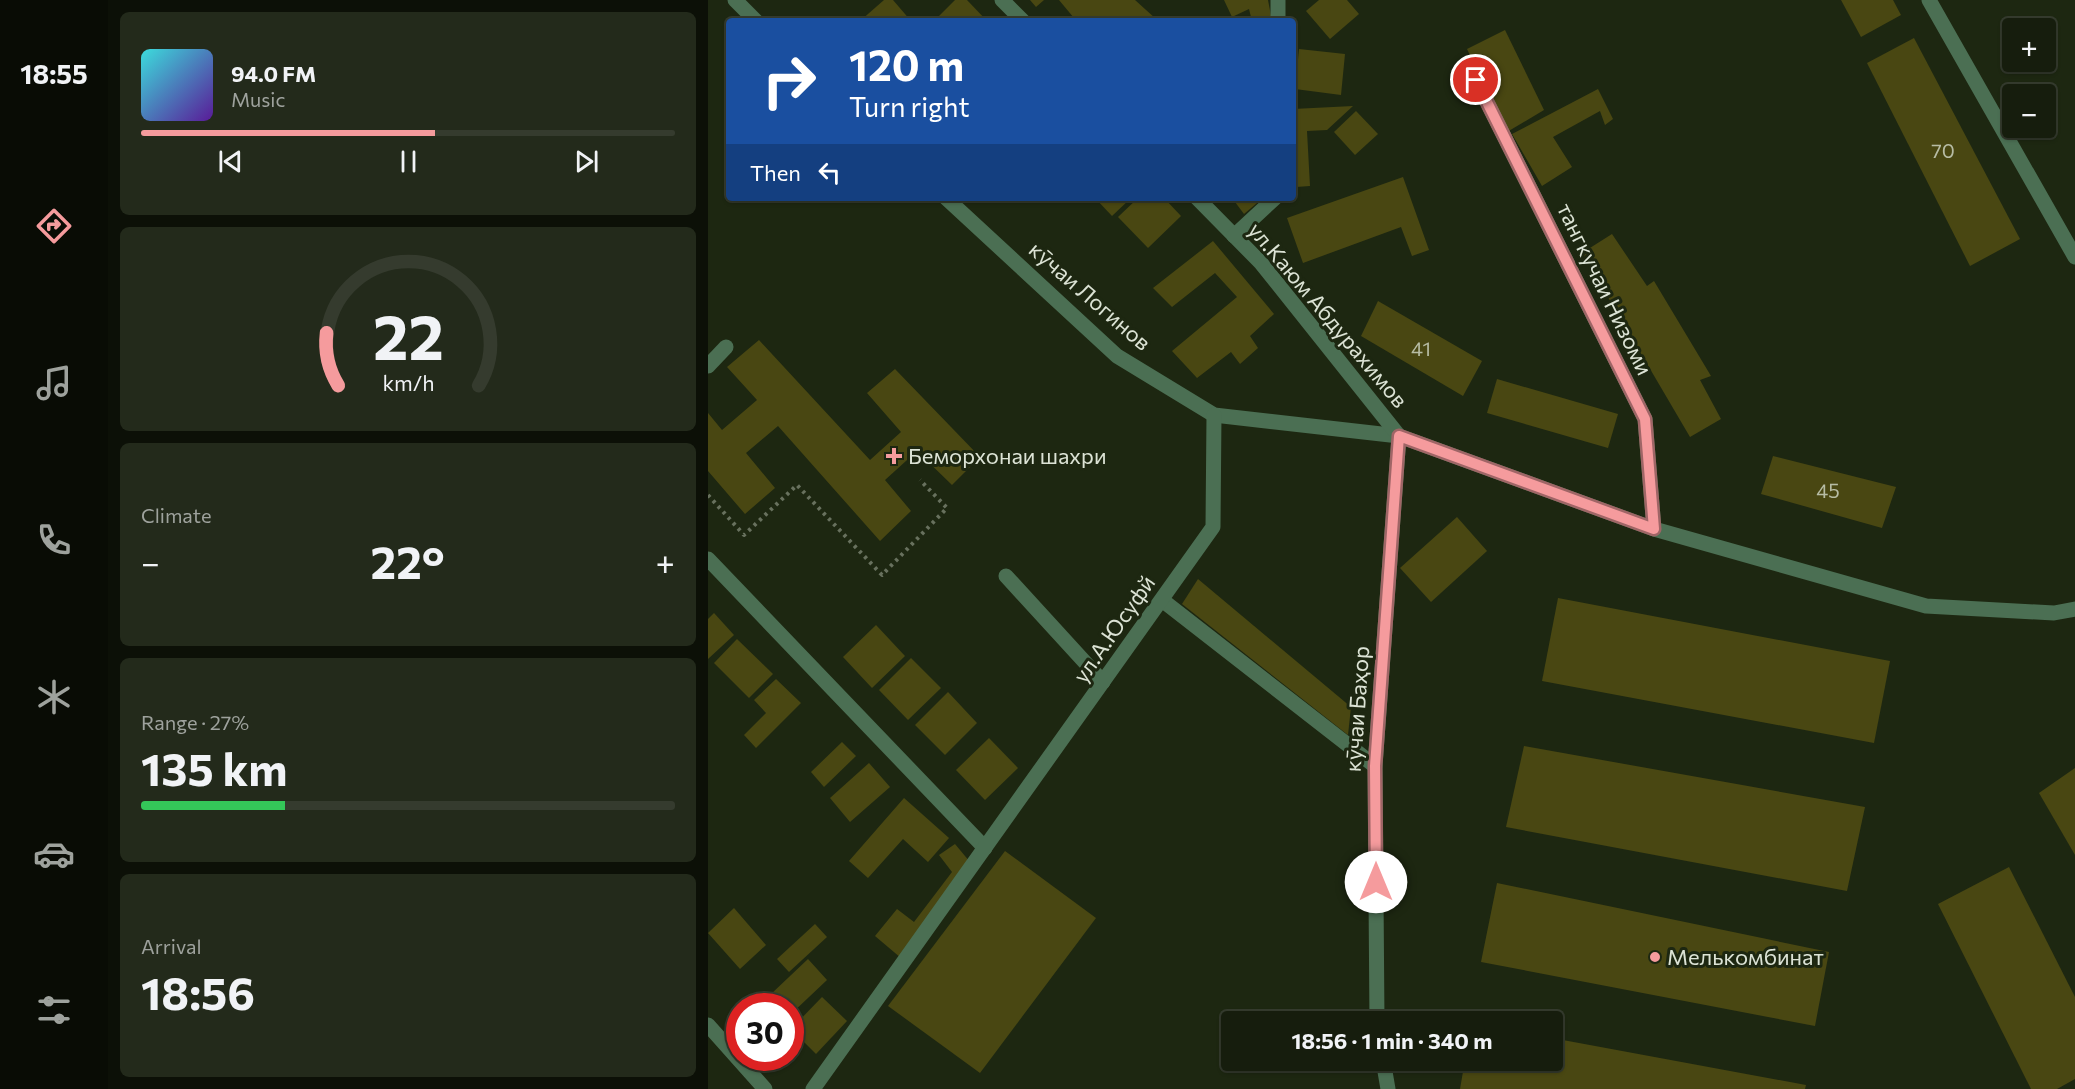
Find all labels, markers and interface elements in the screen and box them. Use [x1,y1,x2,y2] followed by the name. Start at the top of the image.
[2002,18,2056,138] map controls
[2002,18,2056,72] button: +
[849,38,964,90] text: 120 m
[750,42,828,120] icon: right
[1450,54,1501,105] pin
[20,57,88,90] text: 18:55
[231,60,316,87] text: 94.0 FM
[1459,63,1492,96] icon: arrive
[2002,84,2056,138] button: −
[231,87,285,111] text: Music
[849,90,969,123] text: Turn right
[1931,138,1955,162] house number: 70
[214,145,247,178] icon: previous
[392,145,425,178] icon: pause
[570,145,603,178] icon: next
[813,156,846,189] icon: left
[750,159,801,186] text: Then
[1552,198,1659,379] street label: тангкучаи Низоми
[33,205,75,247] icon: directions
[1243,217,1414,413] street label: ул.Каюм Абдурахимов
[1024,235,1157,356] street label: кӯчаи Логинов
[372,297,444,373] text: 22
[1411,336,1431,360] house number: 41
[33,362,75,404] icon: music
[382,370,434,396] text: km/h
[908,442,1107,469] place label: Беморхонаи шахри
[885,447,903,465] marker: Беморхонаи шахри
[1816,478,1840,502] house number: 45
[141,503,211,527] text: Climate
[33,519,75,561] icon: phone
[371,533,445,588] text: 22°
[141,541,160,582] text: −
[656,541,675,582] text: +
[1067,570,1160,688] street label: ул.А.Юсуфй
[1339,645,1374,773] street label: кӯчаи Баҳор
[33,676,75,718] icon: climate
[141,710,249,734] text: Range · 27%
[141,740,288,795] text: 135 km
[33,833,75,875] icon: car
[1344,850,1408,914] position arrow
[141,934,202,958] text: Arrival
[1667,943,1824,970] place label: Мелькомбинат
[1648,950,1662,964] marker: Мелькомбинат
[141,964,255,1019] text: 18:56
[33,989,75,1031] icon: filters
[726,993,804,1071] speed limit sign: 30
[1292,1027,1492,1054] text: 18:56 · 1 min · 340 m

